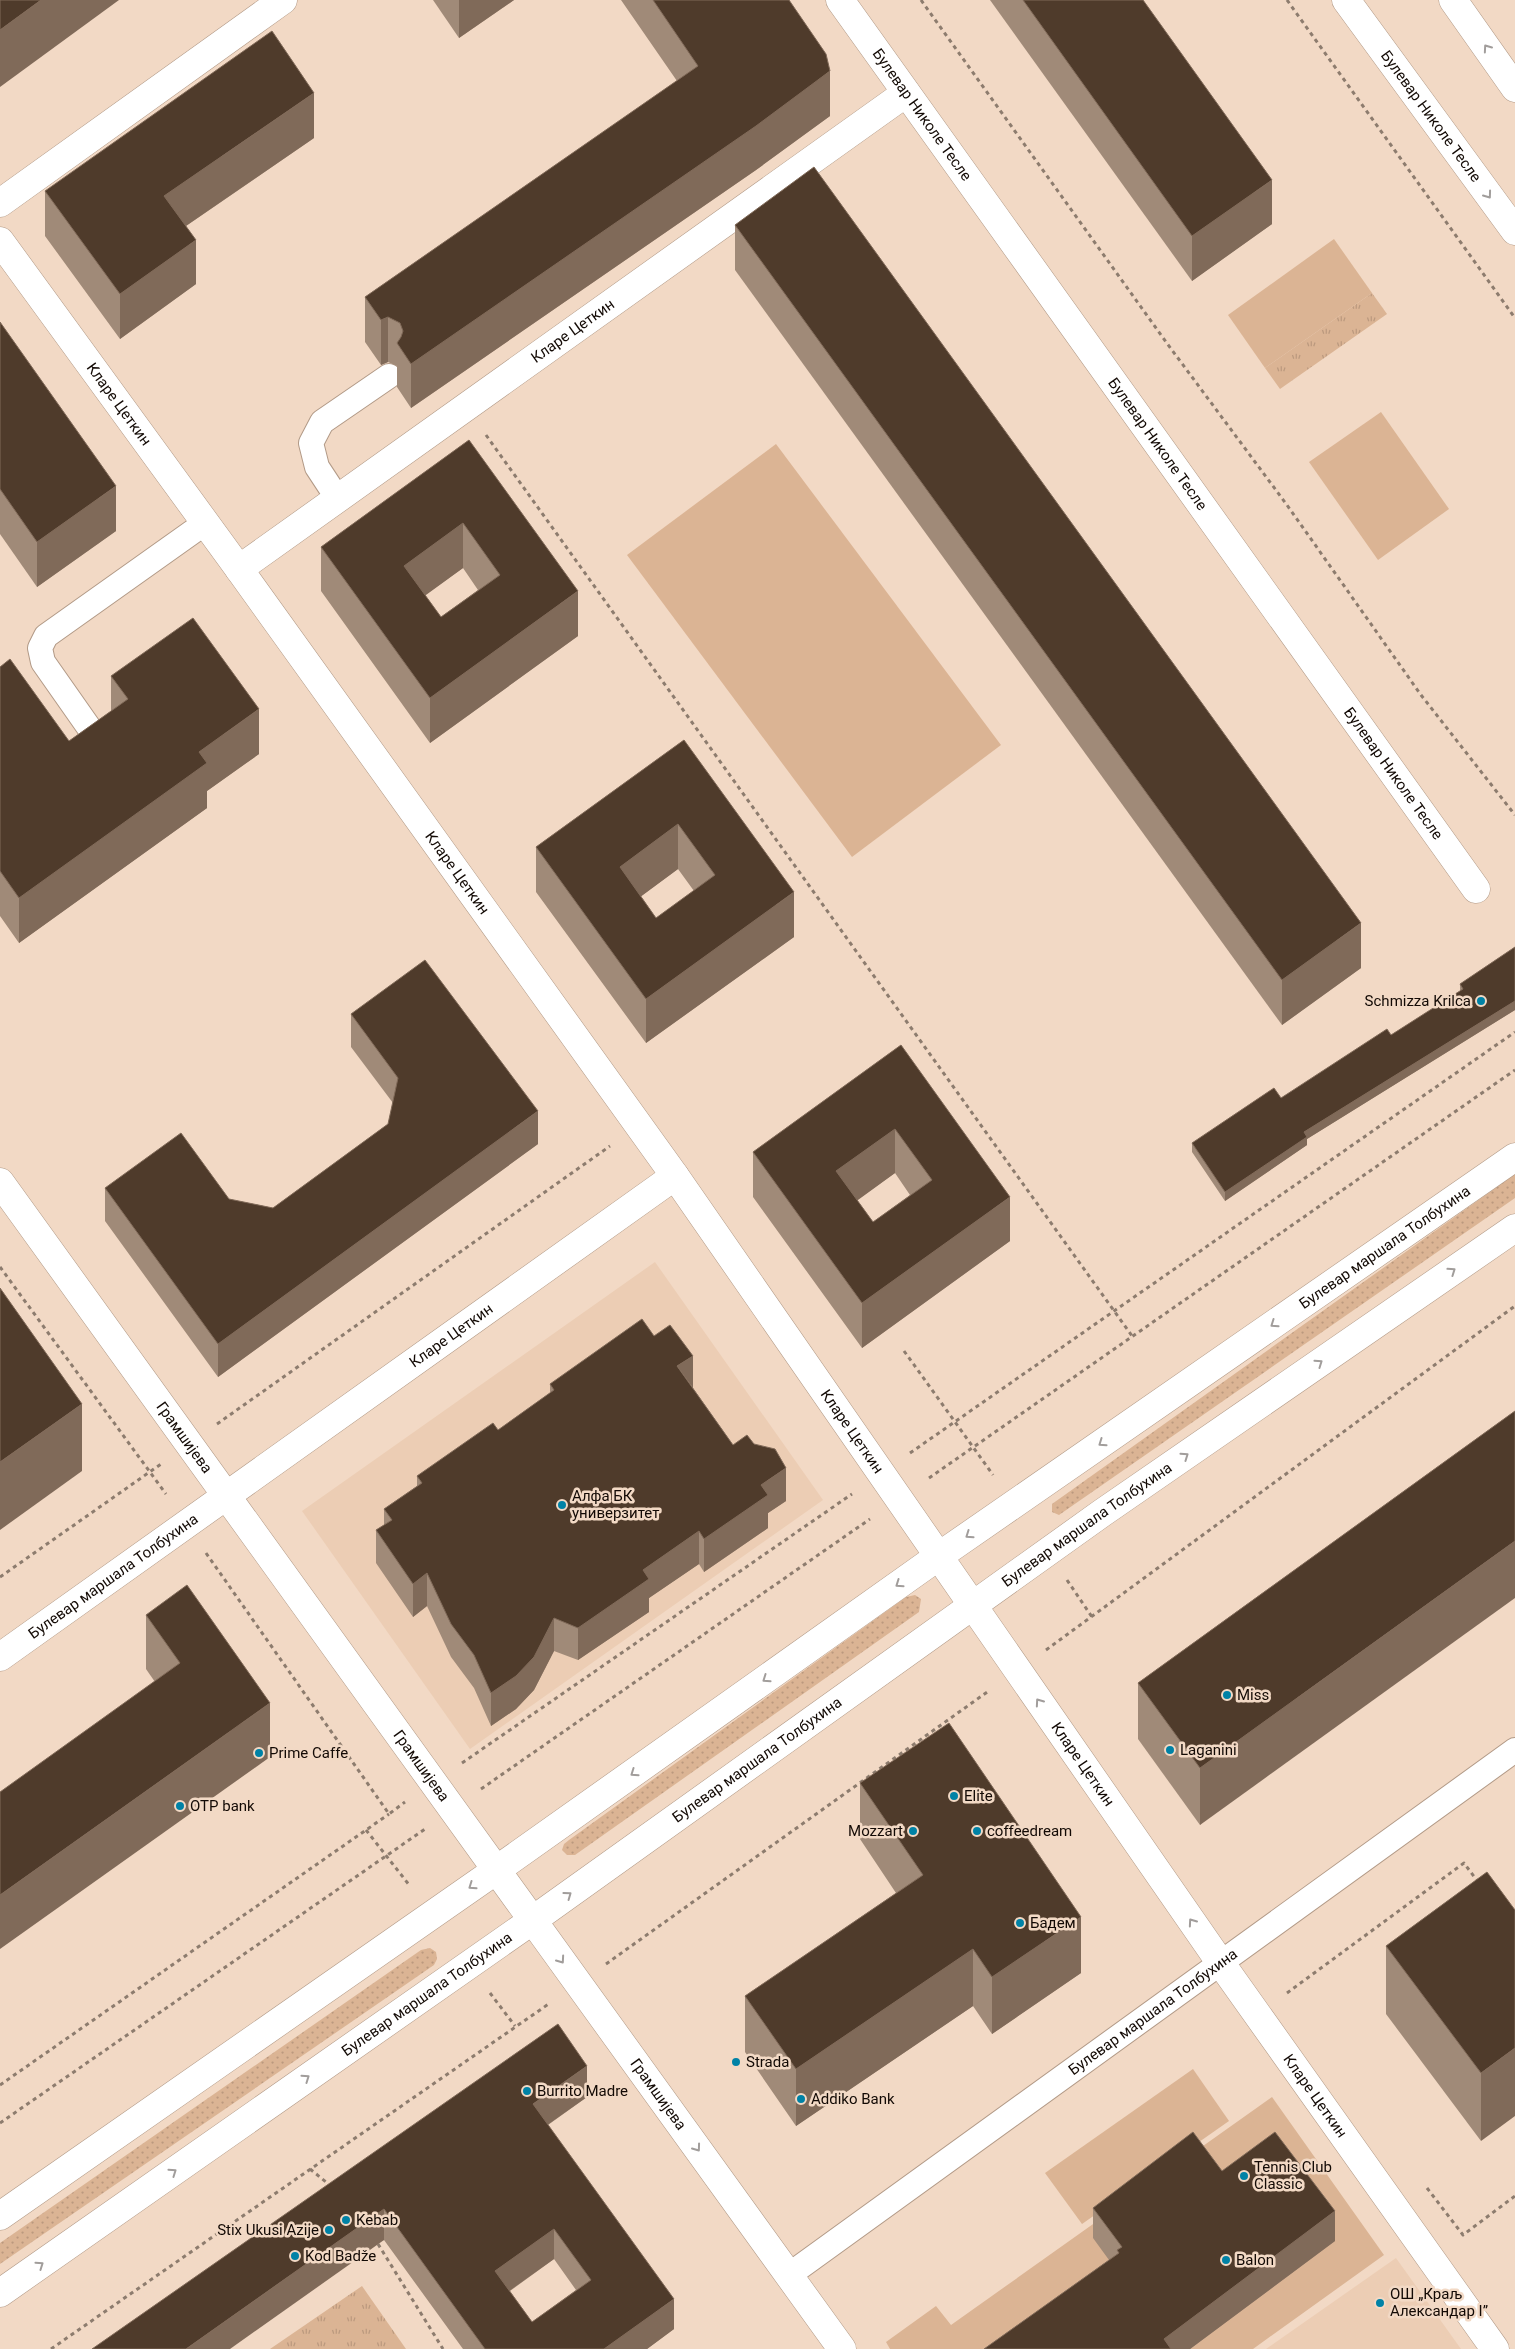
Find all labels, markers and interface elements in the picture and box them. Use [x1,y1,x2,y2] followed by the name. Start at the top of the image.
[1484,44,1493,54] one-way arrow
[869,45,975,184] street label: Булевар Николе Тесле
[1377,47,1485,185] street label: Булевар Николе Тесле
[1483,189,1491,198] one-way arrow
[528,295,618,367] street label: Кларе Цеткин
[83,359,155,449] street label: Кларе Цеткин
[1104,374,1211,514] street label: Булевар Николе Тесле
[1340,704,1447,843] street label: Булевар Николе Тесле
[421,828,493,918] street label: Кларе Цеткин
[1365,992,1471,1010] place label: Schmizza Krilca
[1475,995,1487,1007] marker: Schmizza Krilca
[1296,1182,1474,1313] street label: Булевар маршала Толбухина
[1447,1268,1456,1277] one-way arrow
[406,1300,496,1371] street label: Кларе Цеткин
[1270,1318,1279,1327] one-way arrow
[1313,1360,1323,1369] one-way arrow
[817,1386,887,1477] street label: Кларе Цеткин
[153,1398,216,1477] street label: Грамшијева
[1099,1437,1108,1446] one-way arrow
[1179,1453,1189,1462] one-way arrow
[998,1459,1175,1591] street label: Булевар маршала Толбухина
[572,1487,659,1522] place label: Алфа БК универзитет
[556,1499,568,1511] marker: Алфа БК универзитет
[25,1510,201,1643] street label: Булевар маршала Толбухина
[965,1529,975,1538] one-way arrow
[896,1579,905,1587] one-way arrow
[763,1673,772,1681] one-way arrow
[1237,1686,1269,1704] place label: Miss
[1221,1689,1233,1701] marker: Miss
[669,1693,845,1826] street label: Булевар маршала Толбухина
[1036,1699,1045,1708] one-way arrow
[1048,1719,1118,1810] street label: Кларе Цеткин
[389,1727,453,1805] street label: Грамшијева
[1180,1741,1237,1759] place label: Laganini
[269,1744,348,1762] place label: Prime Caffe
[1164,1744,1176,1756] marker: Laganini
[253,1747,265,1759] marker: Prime Caffe
[630,1767,640,1776] one-way arrow
[964,1787,993,1805] place label: Elite
[948,1790,960,1802] marker: Elite
[190,1797,255,1815] place label: OTP bank
[174,1800,186,1812] marker: OTP bank
[848,1822,903,1840] place label: Mozzart
[987,1822,1072,1840] place label: coffeedream
[907,1825,919,1837] marker: Mozzart
[971,1825,983,1837] marker: coffeedream
[469,1880,478,1889] one-way arrow
[562,1892,571,1900] one-way arrow
[1030,1914,1076,1932] place label: Бадем
[1014,1917,1026,1929] marker: Бадем
[1189,1918,1198,1928] one-way arrow
[338,1928,516,2060] street label: Булевар маршала Толбухина
[1065,1945,1241,2079] street label: Булевар маршала Толбухина
[555,1954,564,1964] one-way arrow
[1279,2051,1351,2141] street label: Кларе Цеткин
[746,2053,789,2071] place label: Strada
[626,2055,690,2134] street label: Грамшијева
[730,2056,742,2068] marker: Strada
[300,2075,310,2084] one-way arrow
[537,2082,628,2100] place label: Burrito Madre
[521,2085,533,2097] marker: Burrito Madre
[811,2090,895,2108] place label: Addiko Bank
[795,2093,807,2105] marker: Addiko Bank
[691,2142,700,2152] one-way arrow
[1254,2158,1332,2193] place label: Tennis Club Classic
[167,2169,177,2178] one-way arrow
[1238,2170,1250,2182] marker: Tennis Club Classic
[356,2211,398,2229] place label: Kebab
[340,2214,352,2226] marker: Kebab
[217,2221,319,2239] place label: Stix Ukusi Azije
[323,2224,335,2236] marker: Stix Ukusi Azije
[305,2247,376,2265] place label: Kod Badže
[289,2250,301,2262] marker: Kod Badže
[1236,2251,1274,2269] place label: Balon
[1220,2254,1232,2266] marker: Balon
[34,2262,44,2271] one-way arrow
[1390,2285,1488,2320] place label: ОШ „Краљ Александар I”
[1374,2297,1386,2309] marker: ОШ „Краљ Александар I”

